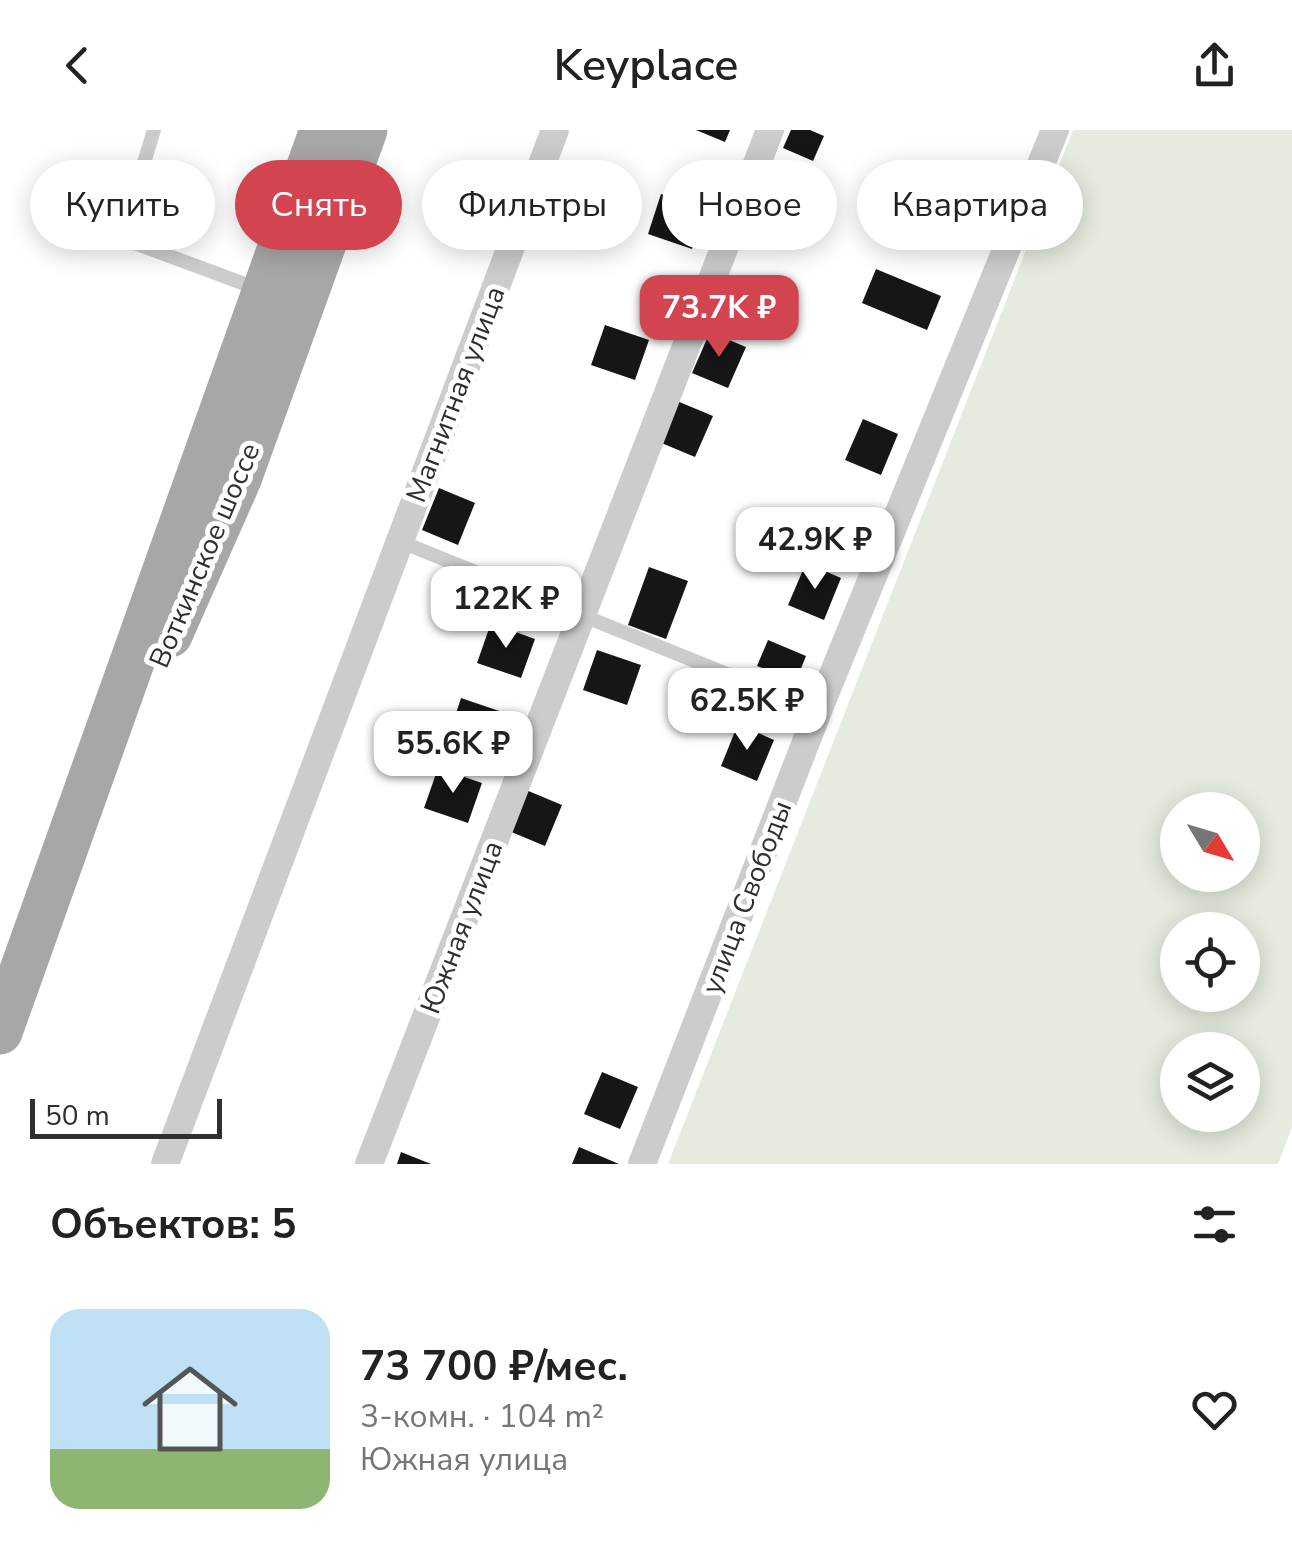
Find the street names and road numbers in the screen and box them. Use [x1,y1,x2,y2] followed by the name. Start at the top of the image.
[397,281,515,508] street label: Магнитная улица
[140,437,269,674] street label: Воткинское шоссе
[693,795,801,999] street label: улица Свободы
[412,835,512,1019] street label: Южная улица

